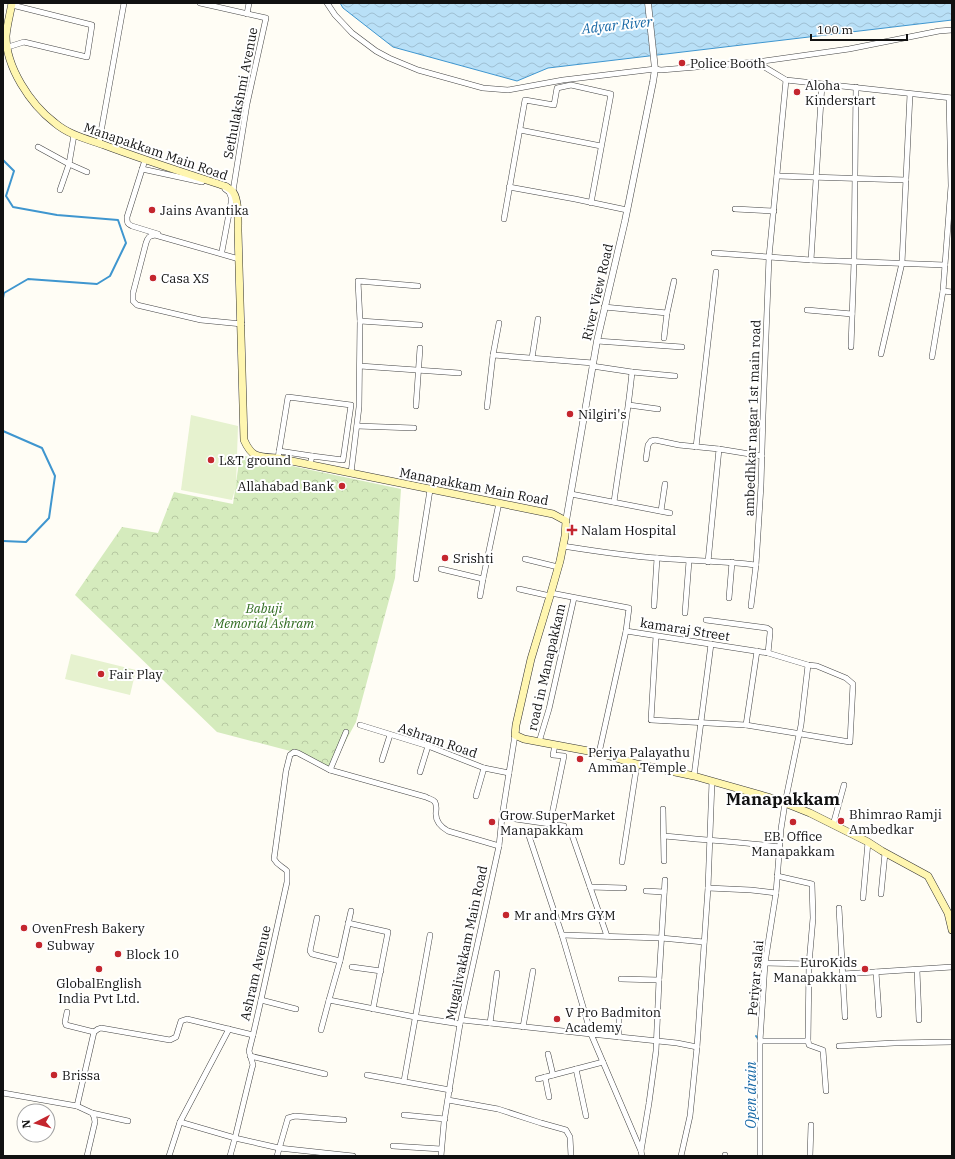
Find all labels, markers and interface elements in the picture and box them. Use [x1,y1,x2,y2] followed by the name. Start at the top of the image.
[580,12,654,38] water label: Adyar River
[811,16,907,42] scale bar
[817,22,853,37] text: 100 m
[219,26,262,160] street label: Sethulakshmi Avenue
[690,55,766,72] place label: Police Booth
[677,58,687,68] marker: Police Booth
[805,77,876,109] place label: Aloha Kinderstart
[792,87,802,97] marker: Aloha Kinderstart
[81,119,230,184] street label: Manapakkam Main Road
[160,202,249,219] place label: Jains Avantika
[147,205,157,215] marker: Jains Avantika
[578,242,617,342] street label: River View Road
[161,270,209,287] place label: Casa XS
[148,273,158,283] marker: Casa XS
[741,319,764,517] street label: ambedhkar nagar 1st main road
[578,406,627,423] place label: Nilgiri's
[565,409,575,419] marker: Nilgiri's
[219,452,291,469] place label: L&T ground
[206,455,216,465] marker: L&T ground
[398,464,550,509] street label: Manapakkam Main Road
[238,478,334,495] place label: Allahabad Bank
[337,481,347,491] marker: Allahabad Bank
[581,522,676,539] place label: Nalam Hospital
[566,524,578,536] marker: Nalam Hospital
[453,550,494,567] place label: Srishti
[440,553,450,563] marker: Srishti
[213,600,314,632] park label: Babuji Memorial Ashram
[524,602,569,733] street label: road in Manapakkam
[639,614,731,645] street label: kamaraj Street
[109,666,163,683] place label: Fair Play
[96,669,106,679] marker: Fair Play
[396,719,480,762] street label: Ashram Road
[588,744,690,776] place label: Periya Palayathu Amman Temple
[575,754,585,764] marker: Periya Palayathu Amman Temple
[726,788,840,810] district label: Manapakkam
[849,806,942,838] place label: Bhimrao Ramji Ambedkar
[500,807,616,839] place label: Grow SuperMarket Manapakkam
[836,816,846,826] marker: Bhimrao Ramji Ambedkar
[487,817,497,827] marker: Grow SuperMarket Manapakkam
[788,817,798,827] marker: EB. Office Manapakkam
[751,828,835,860] place label: EB. Office Manapakkam
[442,864,491,1022] street label: Mugalivakkam Main Road
[514,907,616,924] place label: Mr and Mrs GYM
[501,910,511,920] marker: Mr and Mrs GYM
[32,920,145,937] place label: OvenFresh Bakery
[19,923,29,933] marker: OvenFresh Bakery
[236,924,275,1022] street label: Ashram Avenue
[47,937,94,954] place label: Subway
[34,940,44,950] marker: Subway
[744,940,767,1017] street label: Periyar salai
[126,946,179,963] place label: Block 10
[113,949,123,959] marker: Block 10
[773,954,857,986] place label: EuroKids Manapakkam
[94,964,104,974] marker: GlobalEnglish India Pvt Ltd.
[860,964,870,974] marker: EuroKids Manapakkam
[56,975,142,1007] place label: GlobalEnglish India Pvt Ltd.
[565,1004,661,1036] place label: V Pro Badmiton Academy
[552,1014,562,1024] marker: V Pro Badmiton Academy
[742,1061,760,1129] water label: Open drain
[62,1067,100,1084] place label: Brissa
[49,1070,59,1080] marker: Brissa
[16,1103,56,1143] north arrow
[19,1119,33,1129] text: N

